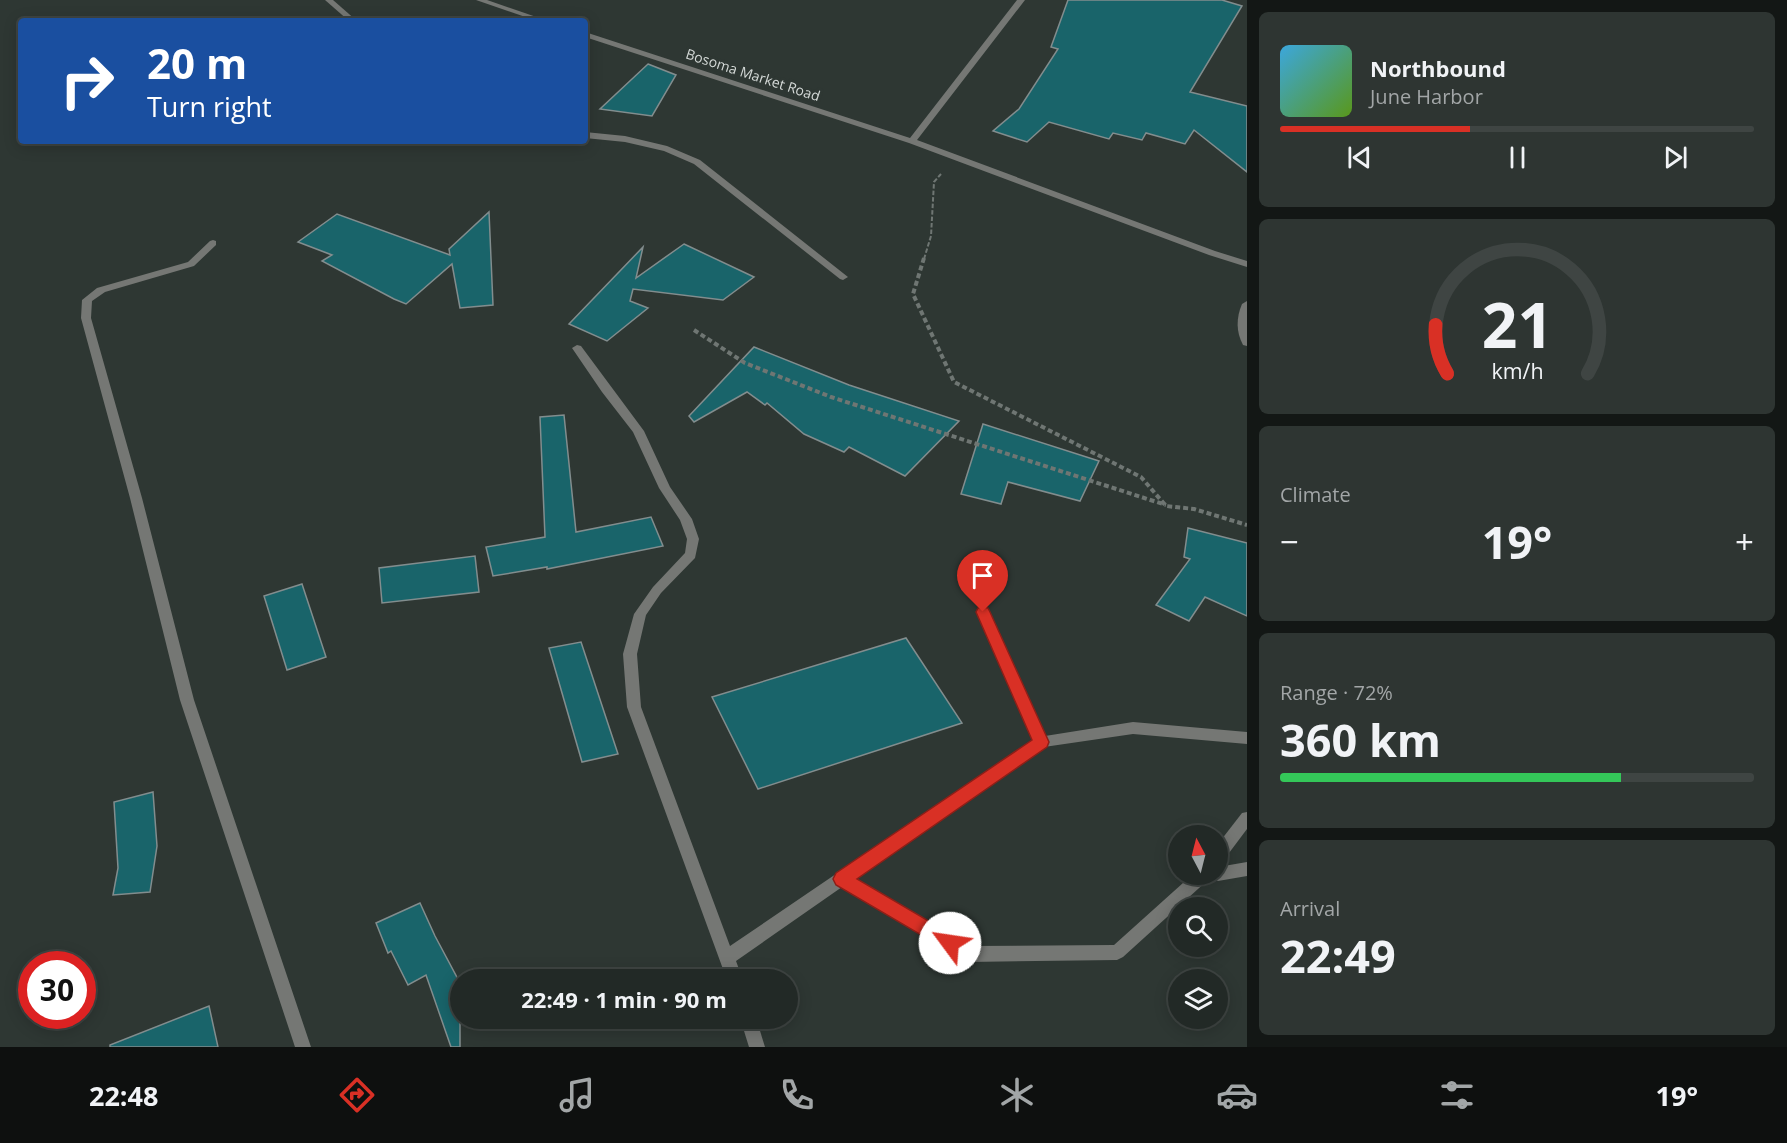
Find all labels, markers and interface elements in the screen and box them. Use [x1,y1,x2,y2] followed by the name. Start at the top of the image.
[147,34,247,91] text: 20 m
[48,42,126,120] icon: right
[684,44,823,105] street label: Bosoma Market Road
[1370,53,1506,83] text: Northbound
[1370,83,1483,110] text: June Harbor
[147,88,272,125] text: Turn right
[1343,141,1376,174] icon: previous
[1501,141,1534,174] icon: pause
[1659,141,1692,174] icon: next
[1481,281,1553,366] text: 21
[1491,356,1543,385] text: km/h
[1280,481,1351,508] text: Climate
[1482,511,1552,572] text: 19°
[1280,519,1299,564] text: −
[1735,519,1754,564] text: +
[957,550,1008,612] pin
[966,559,999,592] icon: arrive
[1280,679,1393,706] text: Range · 72%
[1280,709,1441,770] text: 360 km
[1168,825,1228,885] north arrow
[1168,825,1228,1029] map controls
[1280,895,1340,922] text: Arrival
[1168,897,1228,957] button: search
[918,911,982,975] position arrow
[1280,925,1396,986] text: 22:49
[18,951,96,1029] speed limit sign: 30
[1168,969,1228,1029] button: layers
[521,984,727,1014] text: 22:49 · 1 min · 90 m
[336,1074,378,1116] icon: directions
[556,1074,598,1116] icon: music
[776,1074,818,1116] icon: phone
[996,1074,1038,1116] icon: climate
[1216,1074,1258,1116] icon: car
[1436,1074,1478,1116] icon: filters
[89,1077,158,1114] text: 22:48
[1656,1077,1698,1114] text: 19°

